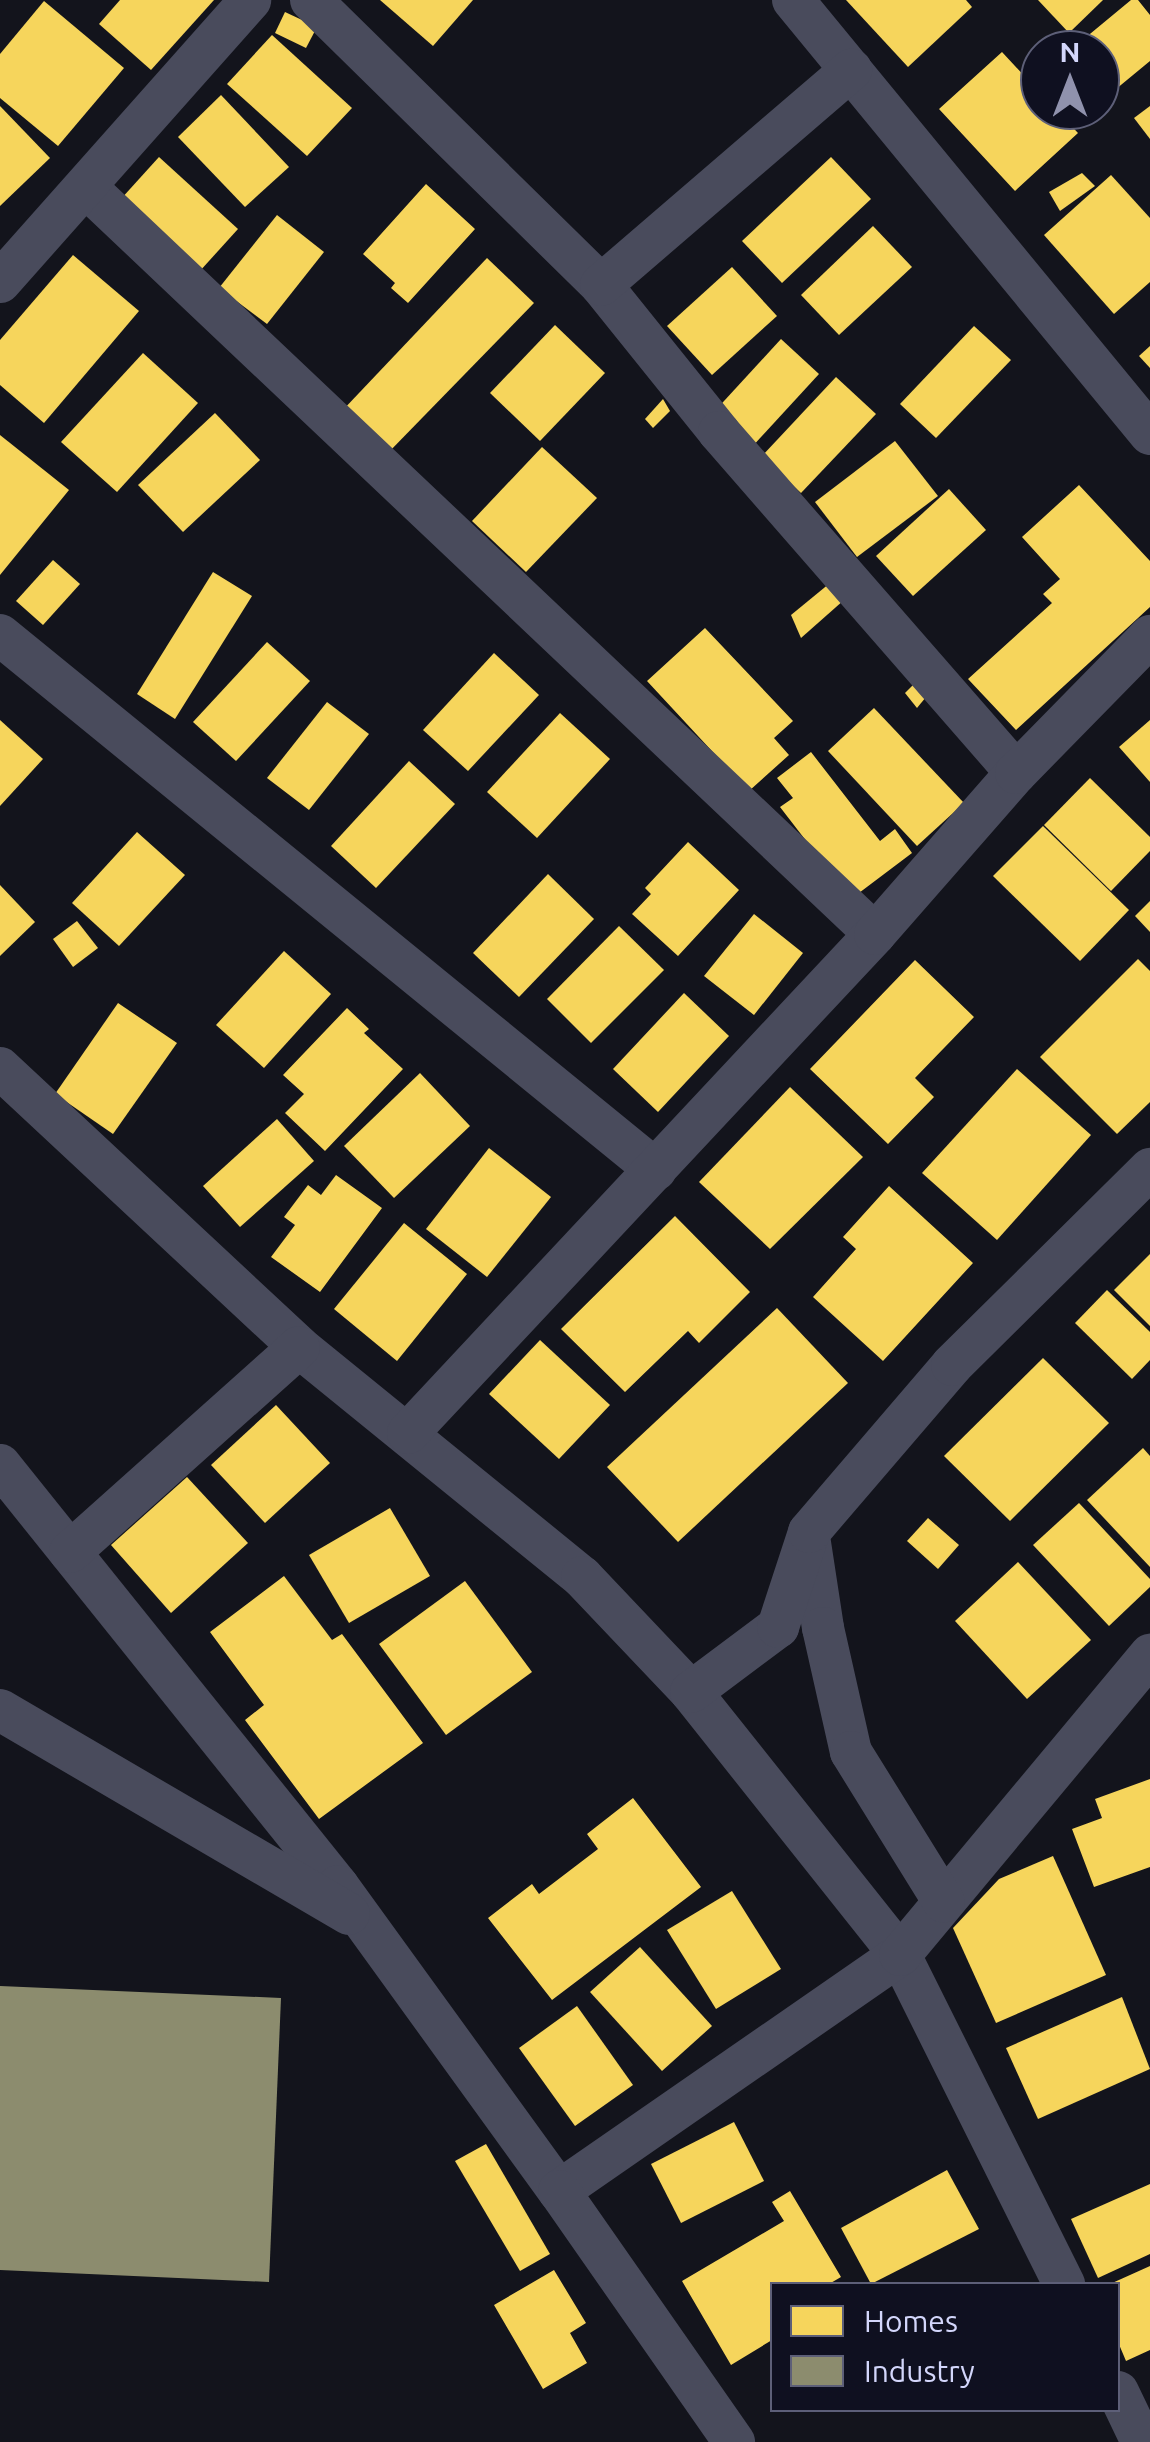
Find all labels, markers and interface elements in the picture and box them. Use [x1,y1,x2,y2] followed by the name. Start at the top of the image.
[1020,30,1120,130] north arrow
[1060,36,1080,67] text: N
[770,2282,1120,2412] legend
[864,2304,958,2338] text: Homes
[864,2354,975,2388] text: Industry

